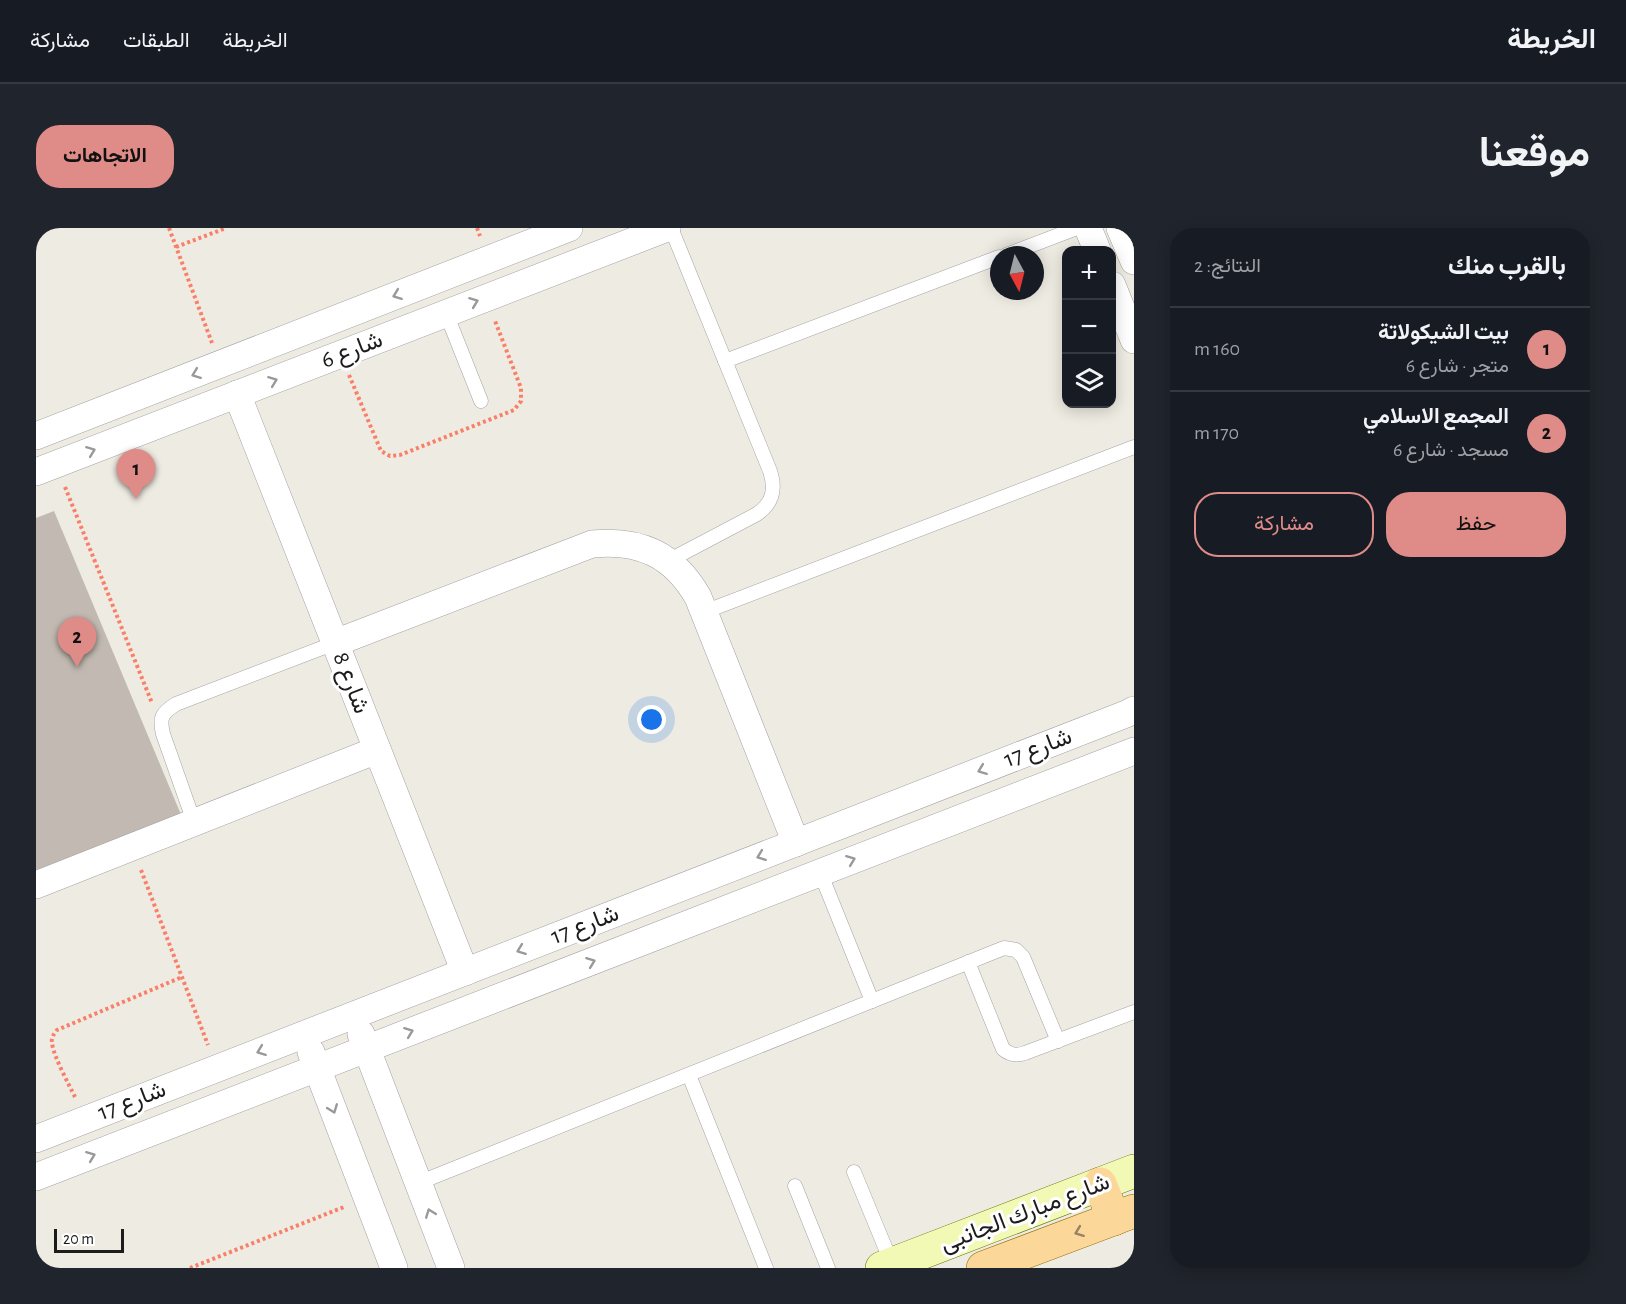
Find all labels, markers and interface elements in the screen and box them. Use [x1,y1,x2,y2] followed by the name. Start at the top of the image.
[1507,26,1596,54] text: الخريطة
[30,30,90,51] text: مشاركة
[123,30,190,51] text: الطبقات
[223,30,288,51] text: الخريطة
[36,125,174,188] button: الاتجاهات
[1479,132,1590,174] text: موقعنا
[990,246,1044,300] north arrow
[1062,246,1116,408] map controls
[1062,246,1116,300] button: +
[1448,253,1566,279] text: بالقرب منك
[1194,256,1261,276] text: النتائج: 2
[392,288,403,300] one-way arrow
[468,297,479,310] one-way arrow
[1062,300,1116,354] button: −
[1378,321,1509,343] text: بيت الشيكولاتة
[318,327,387,375] street label: شارع 6
[1194,339,1240,359] text: 160 m
[1543,339,1550,359] text: 1
[1062,354,1116,408] button: layers
[1406,356,1509,376] text: متجر · شارع 6
[191,367,202,379] one-way arrow
[267,375,277,388] one-way arrow
[1363,405,1509,427] text: المجمع الاسلامي
[1194,423,1239,443] text: 170 m
[1542,423,1551,443] text: 2
[1393,440,1509,460] text: مسجد · شارع 6
[84,446,95,458] one-way arrow
[116,450,156,499] pin: 1
[1194,492,1374,557] button: مشاركة
[1386,492,1566,557] button: حفظ
[58,618,96,667] pin: 2
[326,649,374,718] street label: شارع 8
[637,705,666,734] your location
[1001,724,1076,775] street label: شارع 17
[977,763,988,775] one-way arrow
[757,849,768,861] one-way arrow
[845,855,856,868] one-way arrow
[548,901,623,952] street label: شارع 17
[516,943,527,955] one-way arrow
[585,956,596,969] one-way arrow
[403,1027,414,1039] one-way arrow
[256,1044,267,1057] one-way arrow
[95,1077,170,1128] street label: شارع 17
[326,1103,338,1114] one-way arrow
[84,1151,95,1163] one-way arrow
[937,1170,1114,1259] street label: شارع مبارك الجانبى
[424,1209,437,1219] one-way arrow
[1075,1225,1086,1237] one-way arrow
[54,1226,124,1254] scale bar
[63,1231,94,1247] text: 20 m

